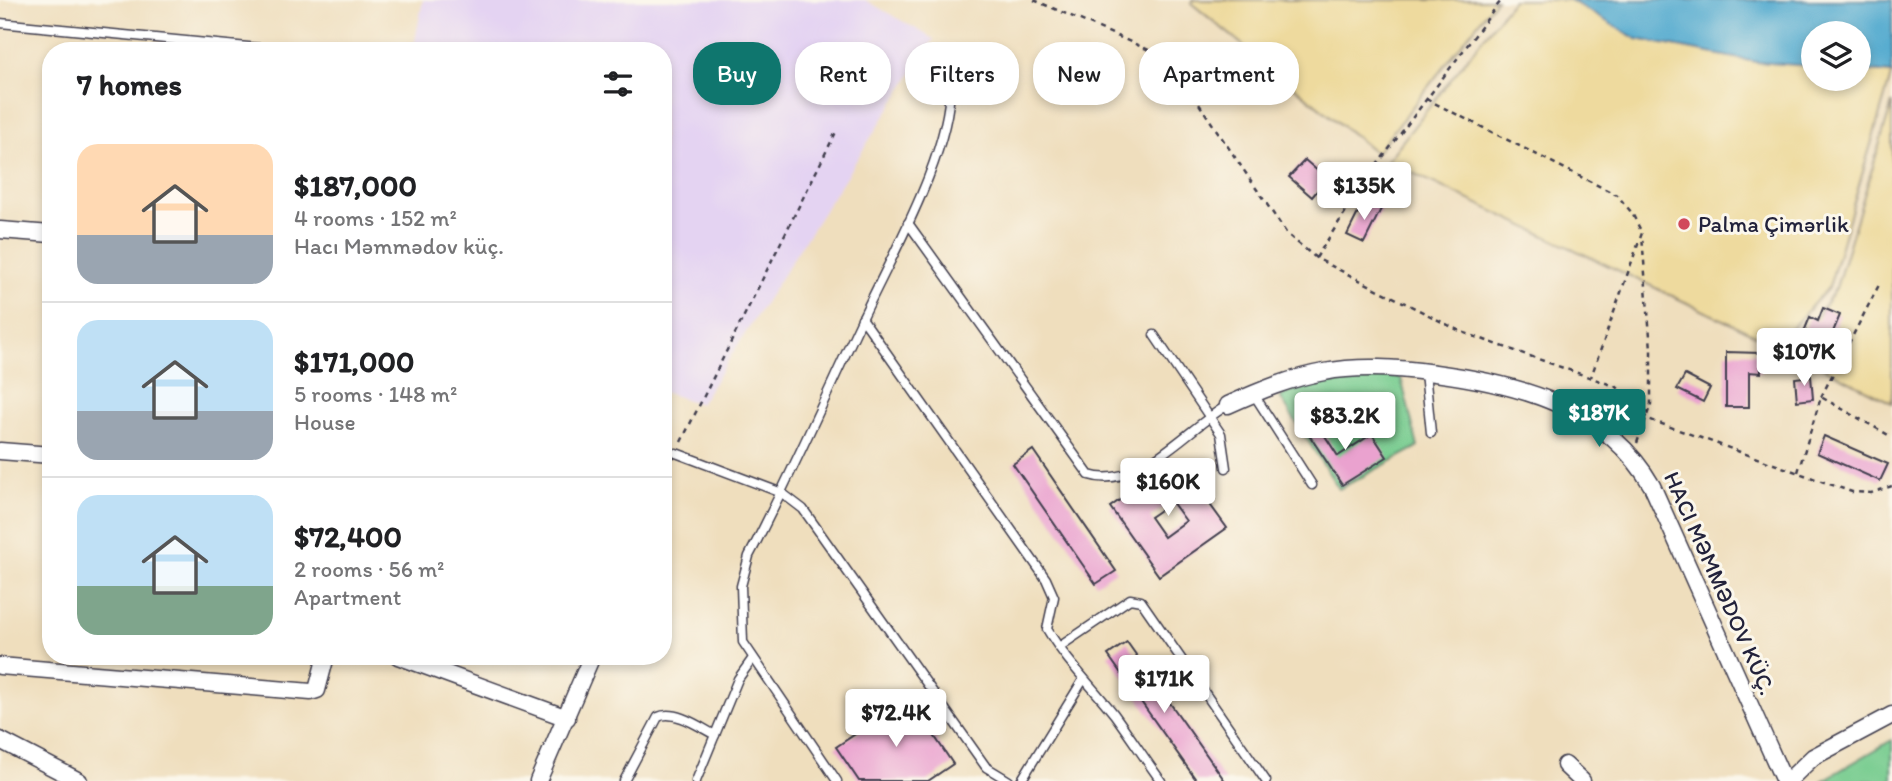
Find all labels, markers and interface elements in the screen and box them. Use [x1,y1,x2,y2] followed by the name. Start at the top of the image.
[1801,21,1871,91] map controls
[1801,21,1871,91] button: layers
[693,42,781,105] chip: Buy
[795,42,891,105] chip: Rent
[905,42,1019,105] chip: Filters
[1033,42,1125,105] chip: New
[1139,42,1299,105] chip: Apartment
[599,65,637,103] icon: filters
[77,66,182,103] text: 7 homes
[1315,162,1413,222] pin: $135K
[294,167,417,204] text: $187,000
[1333,171,1395,199] text: $135K
[133,172,217,256] icon: home
[294,204,457,232] text: 4 rooms · 152 m²
[1698,210,1849,238] place label: Palma Çimərlik
[1676,216,1692,232] marker: Palma Çimərlik
[294,232,504,260] text: Hacı Məmmədov küç.
[1755,328,1853,388] pin: $107K
[1773,337,1835,365] text: $107K
[294,343,414,380] text: $171,000
[133,348,217,432] icon: home
[294,380,457,408] text: 5 rooms · 148 m²
[1550,390,1648,449] pin: $187K
[1288,392,1402,452] pin: $83.2K
[1568,398,1630,426] text: $187K
[1310,401,1380,429] text: $83.2K
[294,408,356,436] text: House
[1119,458,1217,518] pin: $160K
[1136,467,1200,495] text: $160K
[1658,467,1782,699] street label: HACI MƏMMƏDOV KÜÇ.
[294,518,402,555] text: $72,400
[133,523,217,607] icon: home
[294,555,445,583] text: 2 rooms · 56 m²
[294,583,401,611] text: Apartment
[1115,656,1213,715] pin: $171K
[1134,664,1194,692] text: $171K
[839,690,953,749] pin: $72.4K
[861,698,931,726] text: $72.4K

